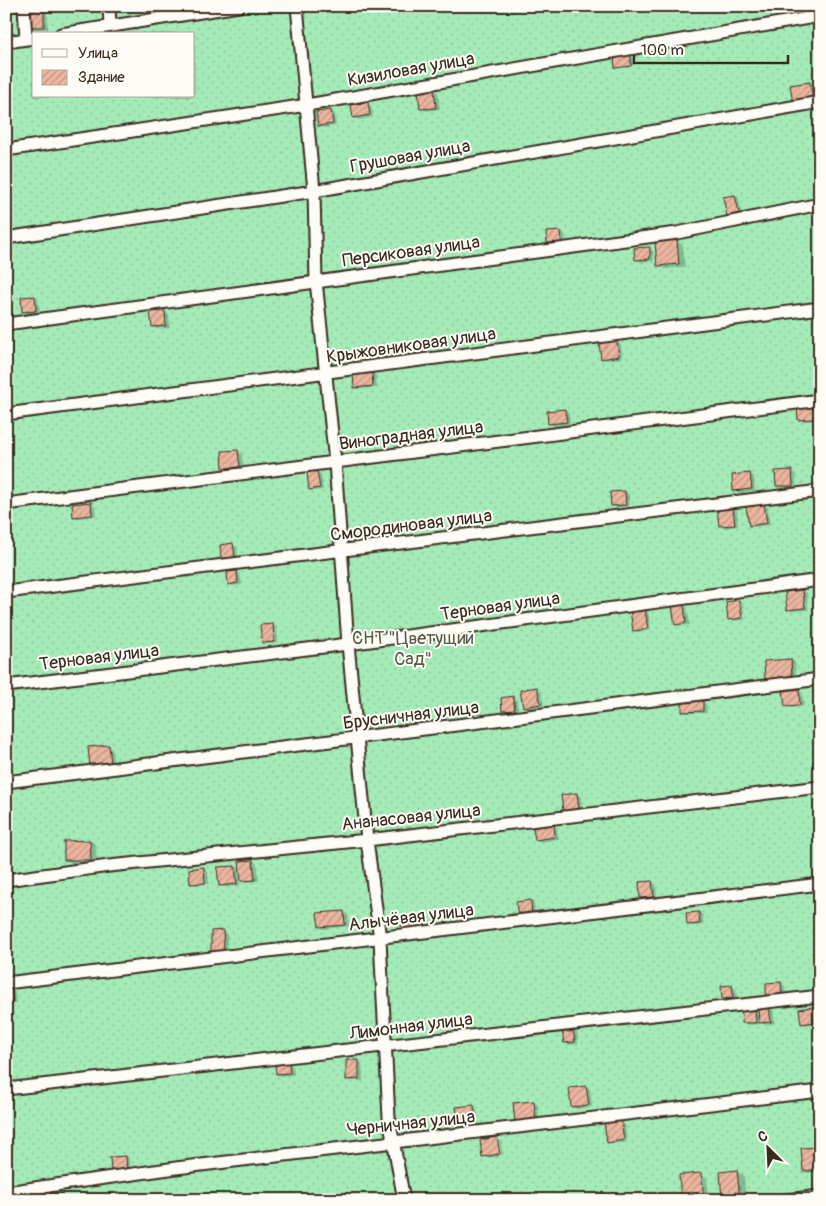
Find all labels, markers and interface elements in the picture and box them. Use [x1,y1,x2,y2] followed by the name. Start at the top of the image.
[32,32,195,98] legend
[634,32,787,64] scale bar
[641,41,684,60] text: 100 m
[78,44,118,63] text: Улица
[346,47,476,92] street label: Кизиловая улица
[78,68,125,87] text: Здание
[348,135,472,178] street label: Грушовая улица
[341,230,481,273] street label: Персиковая улица
[325,322,497,369] street label: Крыжовниковая улица
[338,415,485,456] street label: Виноградная улица
[329,504,493,547] street label: Смородиновая улица
[439,587,561,626] street label: Терновая улица
[352,627,474,671] park label: СНТ "Цветущий Сад"
[38,639,160,676] street label: Терновая улица
[342,696,480,735] street label: Брусничная улица
[340,799,482,836] street label: Ананасовая улица
[347,898,475,937] street label: Алычёвая улица
[347,1008,474,1046] street label: Лимонная улица
[346,1105,476,1142] street label: Черничная улица
[744,1124,794,1174] north arrow
[756,1127,771,1146] text: С

